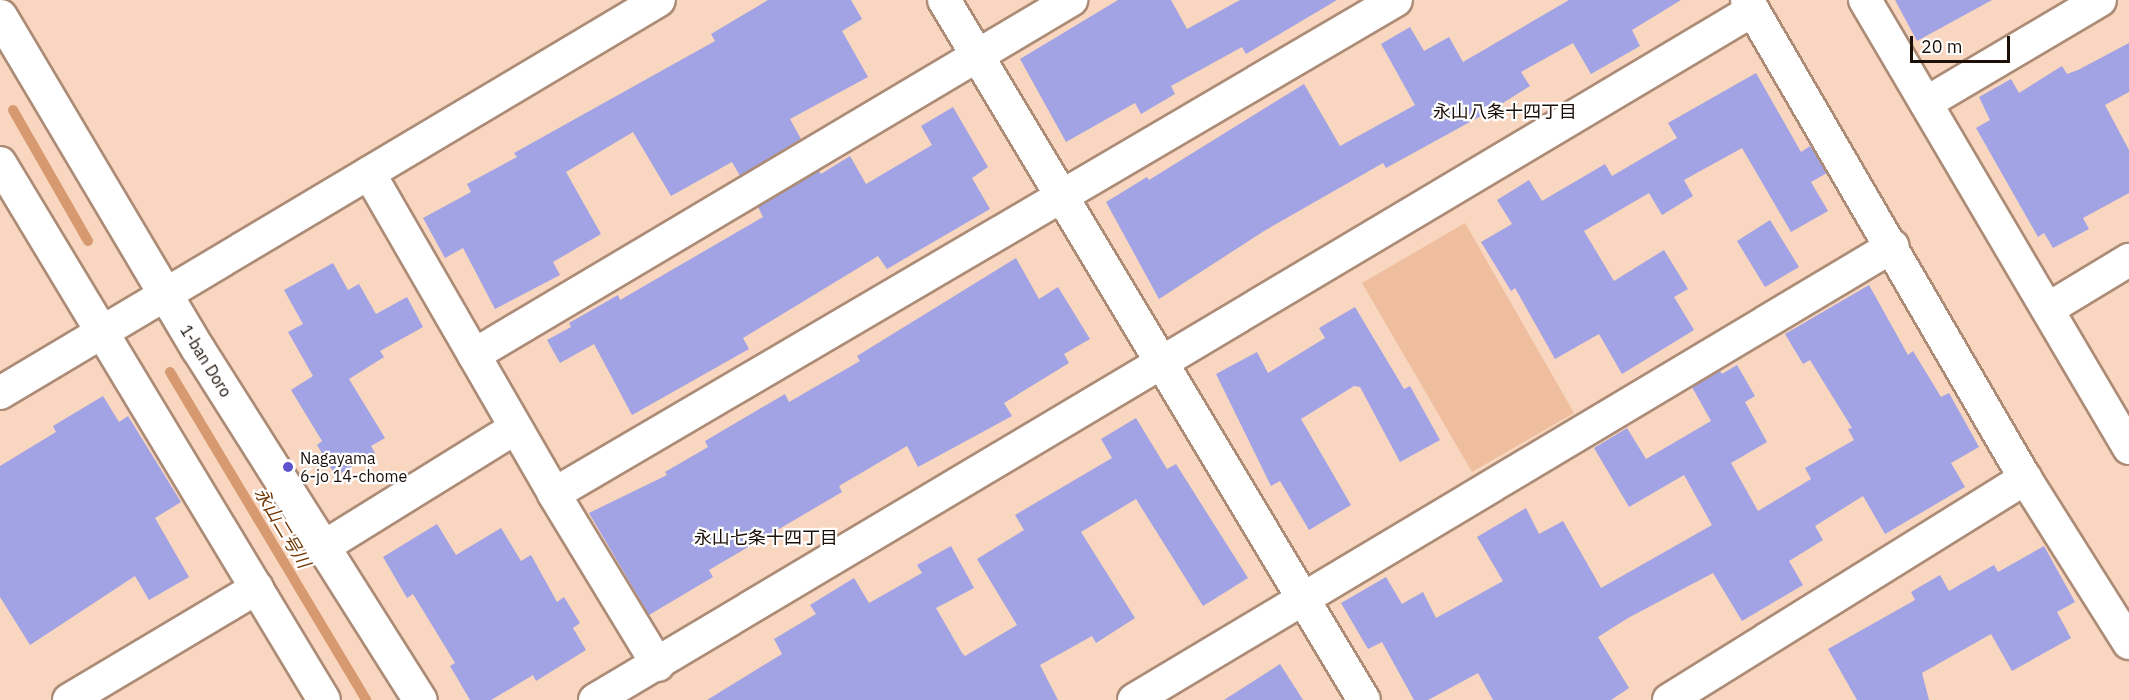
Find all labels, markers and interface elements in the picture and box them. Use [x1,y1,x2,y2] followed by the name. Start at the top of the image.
[1913,24,2014,62] scale bar
[1921,35,1963,58] text: 20 m
[1433,101,1577,123] district label: 永山八条十四丁目
[176,322,236,400] street label: 1-ban Doro
[300,448,407,486] place label: Nagayama 6-jo 14-chome
[281,460,295,474] marker: Nagayama 6-jo 14-chome
[250,484,314,572] water label: 永山二号川
[694,527,838,549] district label: 永山七条十四丁目

